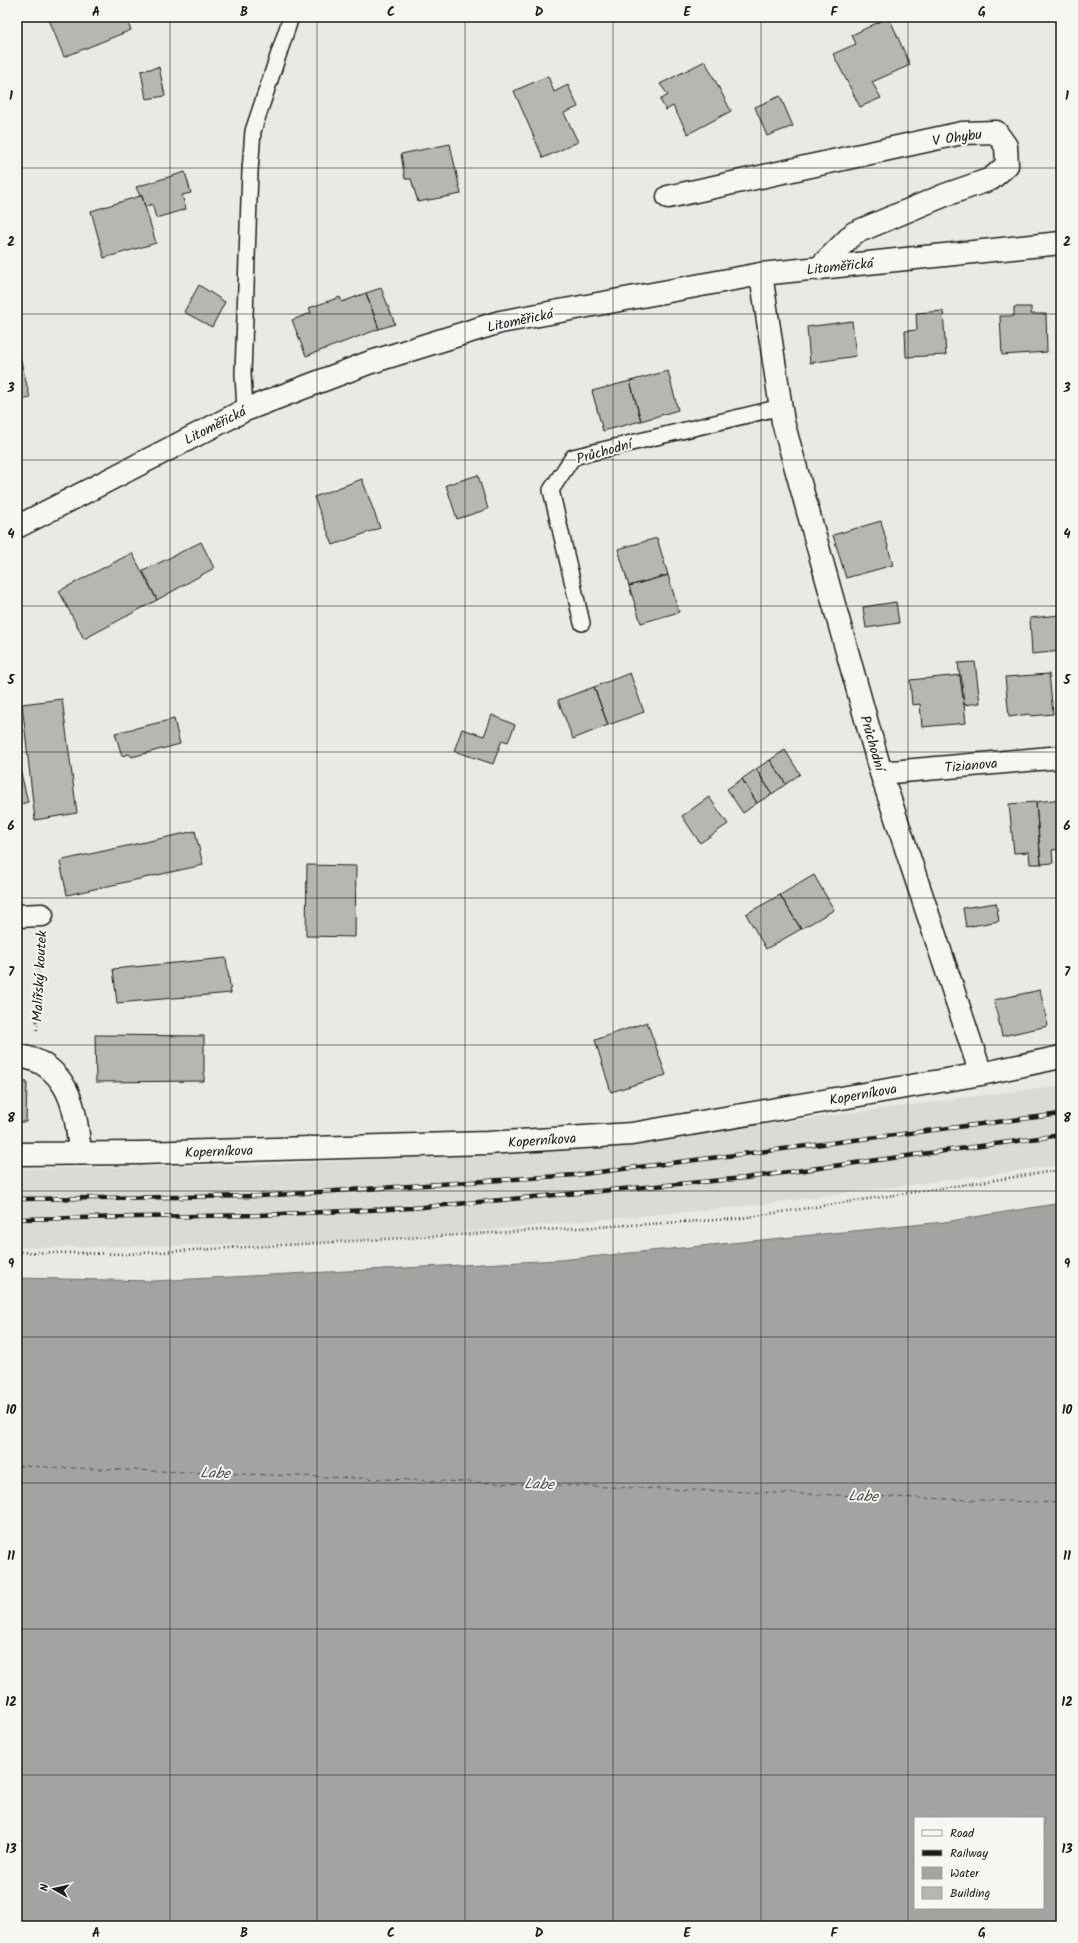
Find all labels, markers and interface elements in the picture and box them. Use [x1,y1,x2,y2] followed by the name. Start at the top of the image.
[92,2,100,23] text: A
[240,2,248,23] text: B
[387,2,395,23] text: C
[535,2,544,23] text: D
[683,2,691,23] text: E
[830,2,838,23] text: F
[978,2,986,23] text: G
[9,86,13,107] text: 1
[1065,86,1069,107] text: 1
[931,124,984,152] street label: V Ohybu
[7,232,15,253] text: 2
[1063,232,1071,253] text: 2
[806,252,876,281] street label: Litoměřická
[485,303,557,339] street label: Litoměřická
[6,378,15,399] text: 3
[1062,378,1071,399] text: 3
[181,400,252,451] street label: Litoměřická
[574,433,637,470] street label: Průchodní
[7,524,15,545] text: 4
[1063,524,1071,545] text: 4
[7,670,16,691] text: 5
[1063,670,1072,691] text: 5
[854,713,891,776] street label: Průchodní
[944,753,999,779] street label: Tizianova
[7,816,15,837] text: 6
[1063,816,1071,837] text: 6
[27,929,53,1022] street label: Malířský koutek
[8,962,15,983] text: 7
[1064,962,1071,983] text: 7
[828,1078,899,1112] street label: Koperníkova
[7,1108,15,1129] text: 8
[1063,1108,1071,1129] text: 8
[507,1128,577,1154] street label: Koperníkova
[184,1140,254,1164] street label: Koperníkova
[8,1254,15,1275] text: 9
[1064,1254,1071,1275] text: 9
[6,1400,17,1421] text: 10
[1062,1400,1073,1421] text: 10
[200,1461,232,1487] water label: Labe
[524,1472,556,1498] water label: Labe
[848,1484,880,1510] water label: Labe
[7,1546,15,1567] text: 11
[1063,1546,1071,1567] text: 11
[5,1692,17,1713] text: 12
[1061,1692,1073,1713] text: 12
[914,1817,1044,1909] legend
[950,1824,975,1843] text: Road
[5,1839,17,1860] text: 13
[1061,1839,1073,1860] text: 13
[950,1844,988,1863] text: Railway
[950,1864,980,1883] text: Water
[34,1869,74,1909] north arrow
[36,1883,54,1892] text: N
[950,1884,990,1903] text: Building
[92,1923,100,1943] text: A
[240,1923,248,1943] text: B
[387,1923,395,1943] text: C
[535,1923,544,1943] text: D
[683,1923,691,1943] text: E
[830,1923,838,1943] text: F
[978,1923,986,1943] text: G

